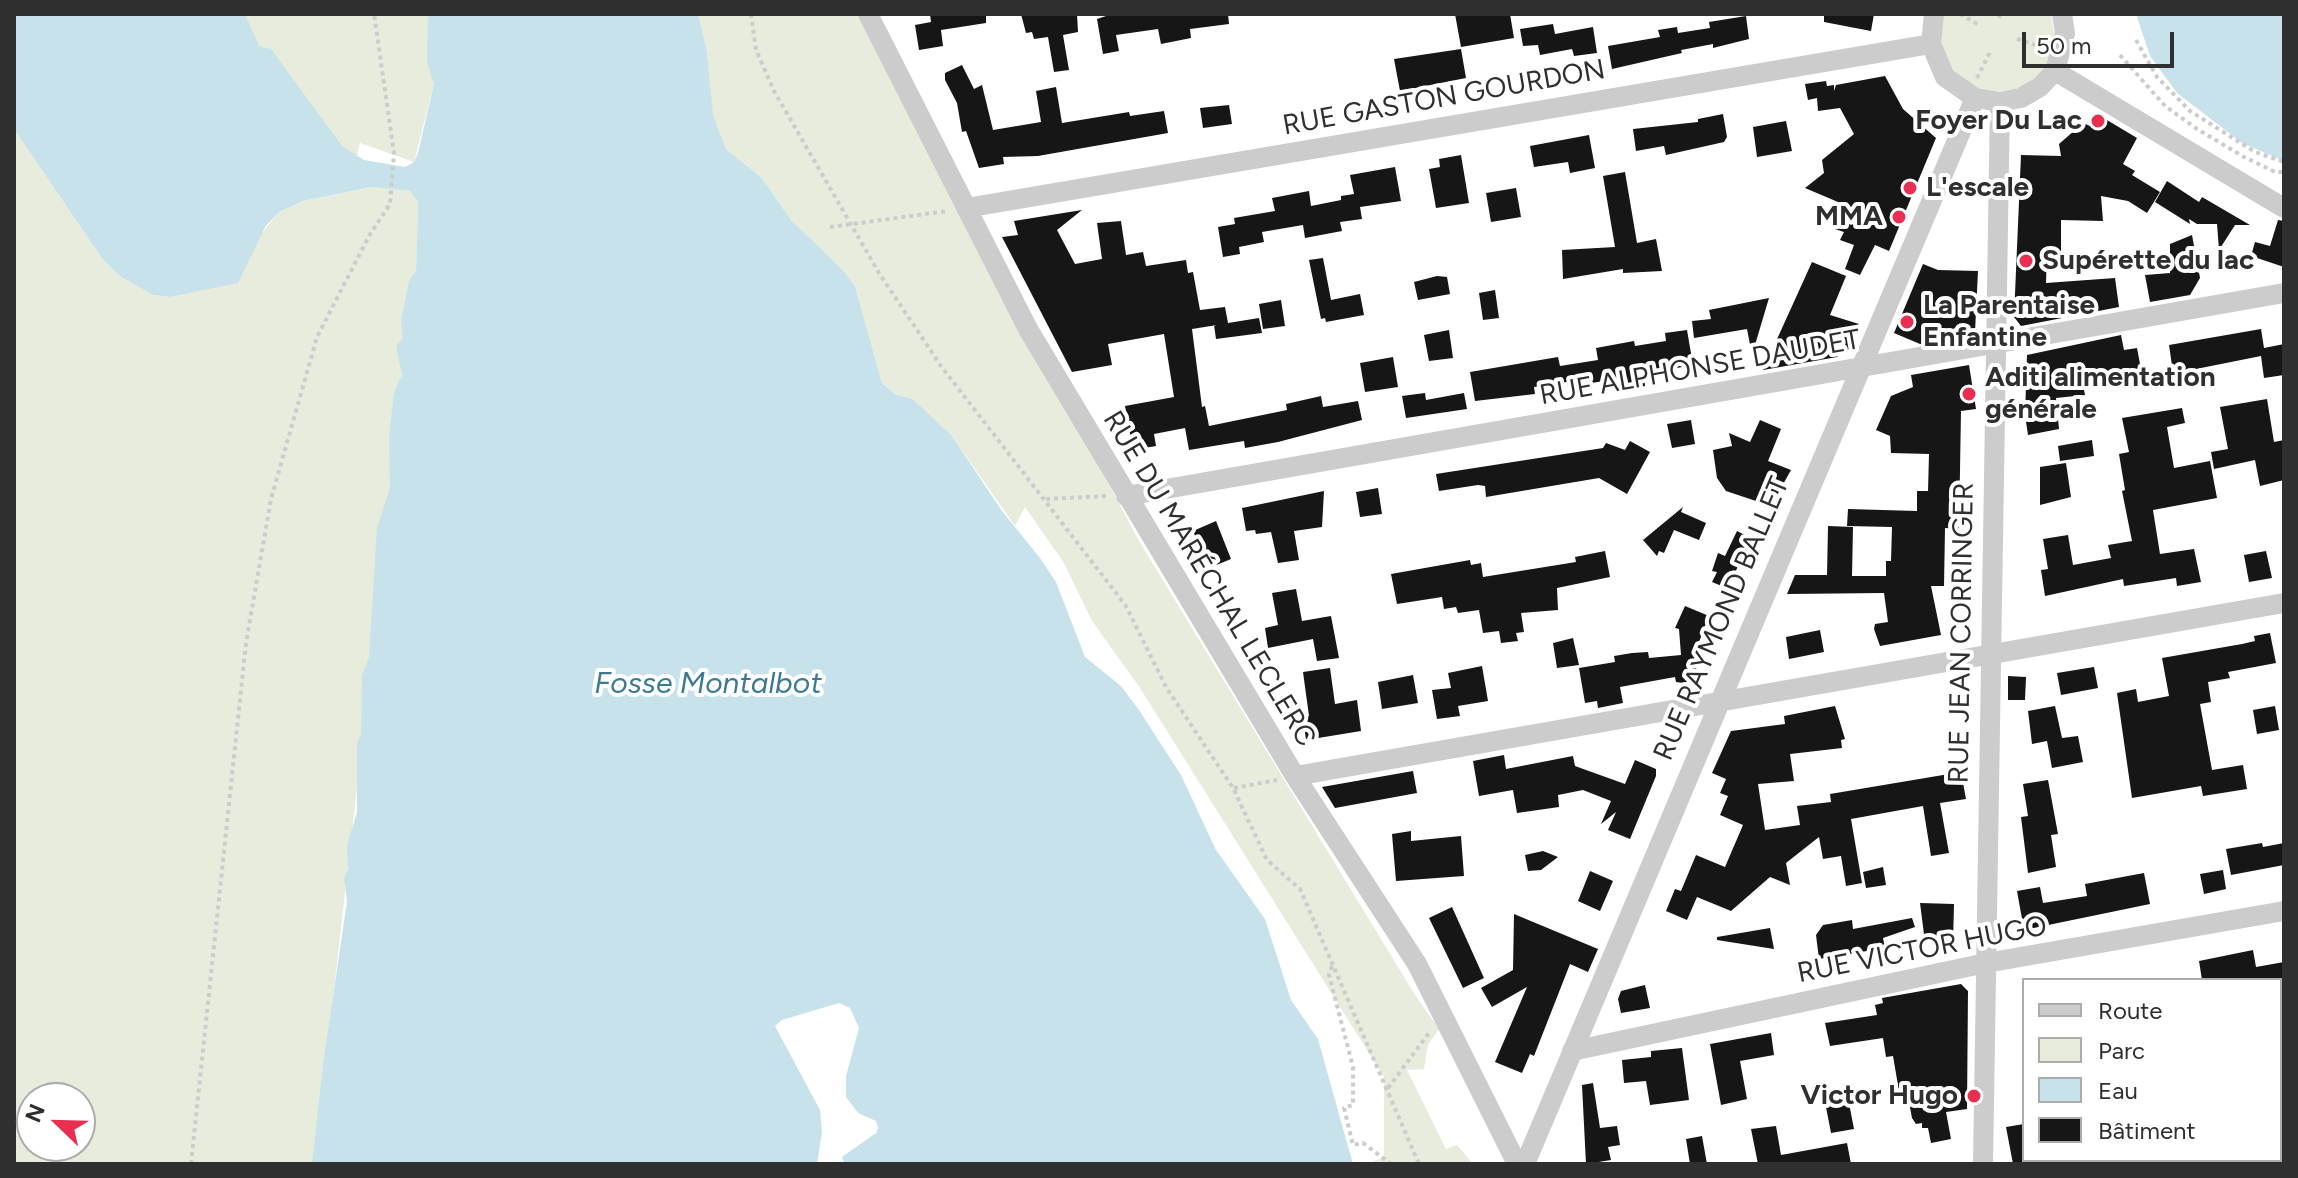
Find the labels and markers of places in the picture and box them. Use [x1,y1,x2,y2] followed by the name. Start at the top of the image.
[1915,104,2082,138] place label: Foyer Du Lac
[2089,112,2107,130] marker: Foyer Du Lac
[1926,171,2029,205] place label: L'escale
[1901,179,1919,197] marker: L'escale
[1815,200,1883,234] place label: MMA
[1890,208,1908,226] marker: MMA
[2042,244,2254,278] place label: Supérette du lac
[2017,252,2035,270] marker: Supérette du lac
[1923,289,2095,355] place label: La Parentaise Enfantine
[1898,313,1916,331] marker: La Parentaise Enfantine
[1985,361,2216,427] place label: Aditi alimentation générale
[1960,385,1978,403] marker: Aditi alimentation générale
[1801,1079,1958,1113] place label: Victor Hugo
[1965,1087,1983,1105] marker: Victor Hugo

